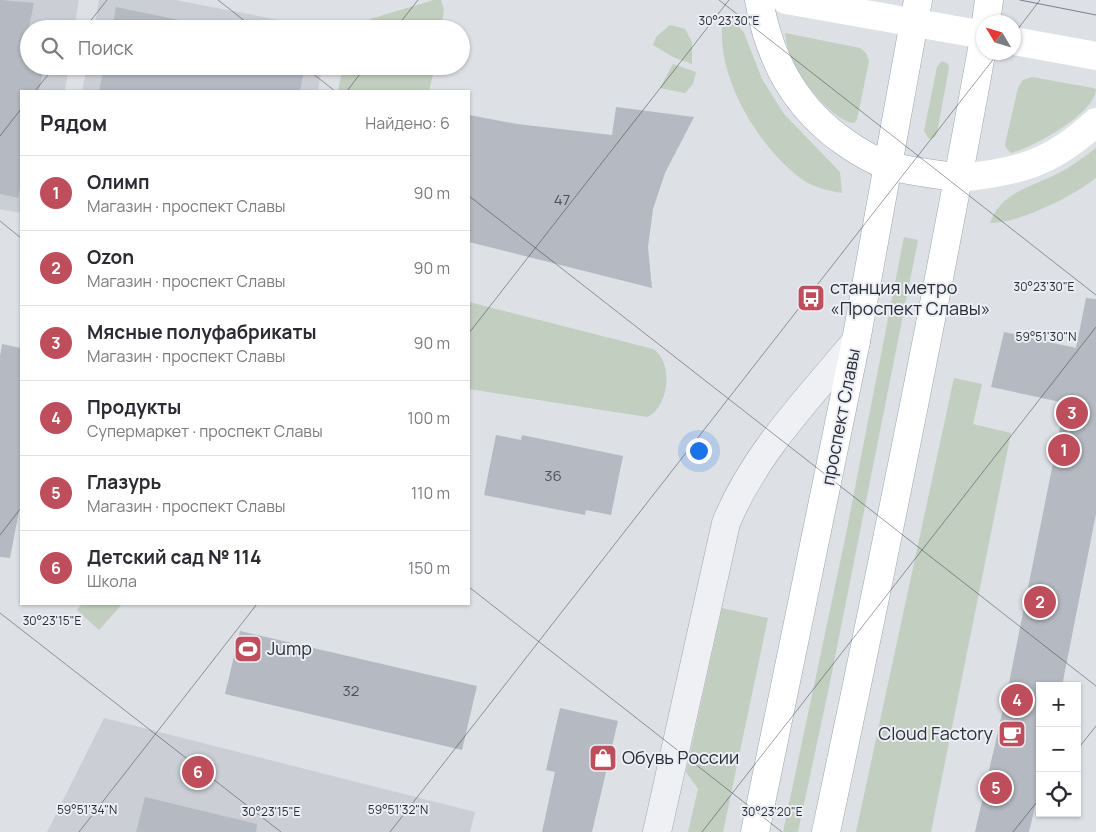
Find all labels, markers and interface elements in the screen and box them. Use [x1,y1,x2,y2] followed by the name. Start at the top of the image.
[699,12,760,29] text: 30°23'30"E
[976,15,1021,60] north arrow
[20,20,470,75] search box
[38,34,66,62] icon: search
[78,35,133,61] text: Поиск
[40,109,107,137] text: Рядом
[365,112,450,134] text: Найдено: 6
[87,169,150,195] text: Олимп
[52,182,60,204] text: 1
[414,182,450,204] text: 90 m
[554,189,570,210] house number: 47
[87,195,285,217] text: Магазин · проспект Славы
[87,244,134,270] text: Ozon
[51,257,61,279] text: 2
[414,257,450,279] text: 90 m
[87,270,285,292] text: Магазин · проспект Славы
[830,275,990,320] place label: станция метро «Проспект Славы»
[1014,278,1075,295] text: 30°23'30"E
[796,283,826,313] bus stop icon: станция метро «Проспект Славы»
[87,319,317,345] text: Мясные полуфабрикаты
[1016,328,1076,345] text: 59°51'30"N
[51,332,61,354] text: 3
[414,332,450,354] text: 90 m
[87,345,285,367] text: Магазин · проспект Славы
[815,346,865,487] street label: проспект Славы
[87,394,181,420] text: Продукты
[1056,394,1088,432] pin: 3
[51,407,61,429] text: 4
[407,407,450,429] text: 100 m
[87,420,323,442] text: Супермаркет · проспект Славы
[1048,431,1080,469] pin: 1
[686,438,712,464] your location
[544,465,562,486] house number: 36
[87,469,161,495] text: Глазурь
[51,482,61,504] text: 5
[411,482,450,504] text: 110 m
[87,495,285,517] text: Магазин · проспект Славы
[87,544,261,570] text: Детский сад № 114
[51,557,61,579] text: 6
[408,557,450,579] text: 150 m
[87,570,137,592] text: Школа
[1024,583,1056,621] pin: 2
[23,612,81,629] text: 30°23'15"E
[233,634,263,664] sports icon: Jump
[267,636,312,660] place label: Jump
[343,680,359,701] house number: 32
[1001,681,1033,719] pin: 4
[1036,682,1081,817] map controls
[1036,682,1081,727] button: +
[997,719,1027,749] cafe icon: Cloud Factory
[878,721,993,745] place label: Cloud Factory
[1036,727,1081,772] button: −
[588,743,618,773] shop icon: Обувь России
[622,745,739,769] place label: Обувь России
[182,753,214,791] pin: 6
[980,769,1012,807] pin: 5
[1036,772,1081,817] button: locate
[57,801,117,818] text: 59°51'34"N
[368,801,428,818] text: 59°51'32"N
[242,803,300,820] text: 30°23'15"E
[741,803,803,820] text: 30°23'20"E

